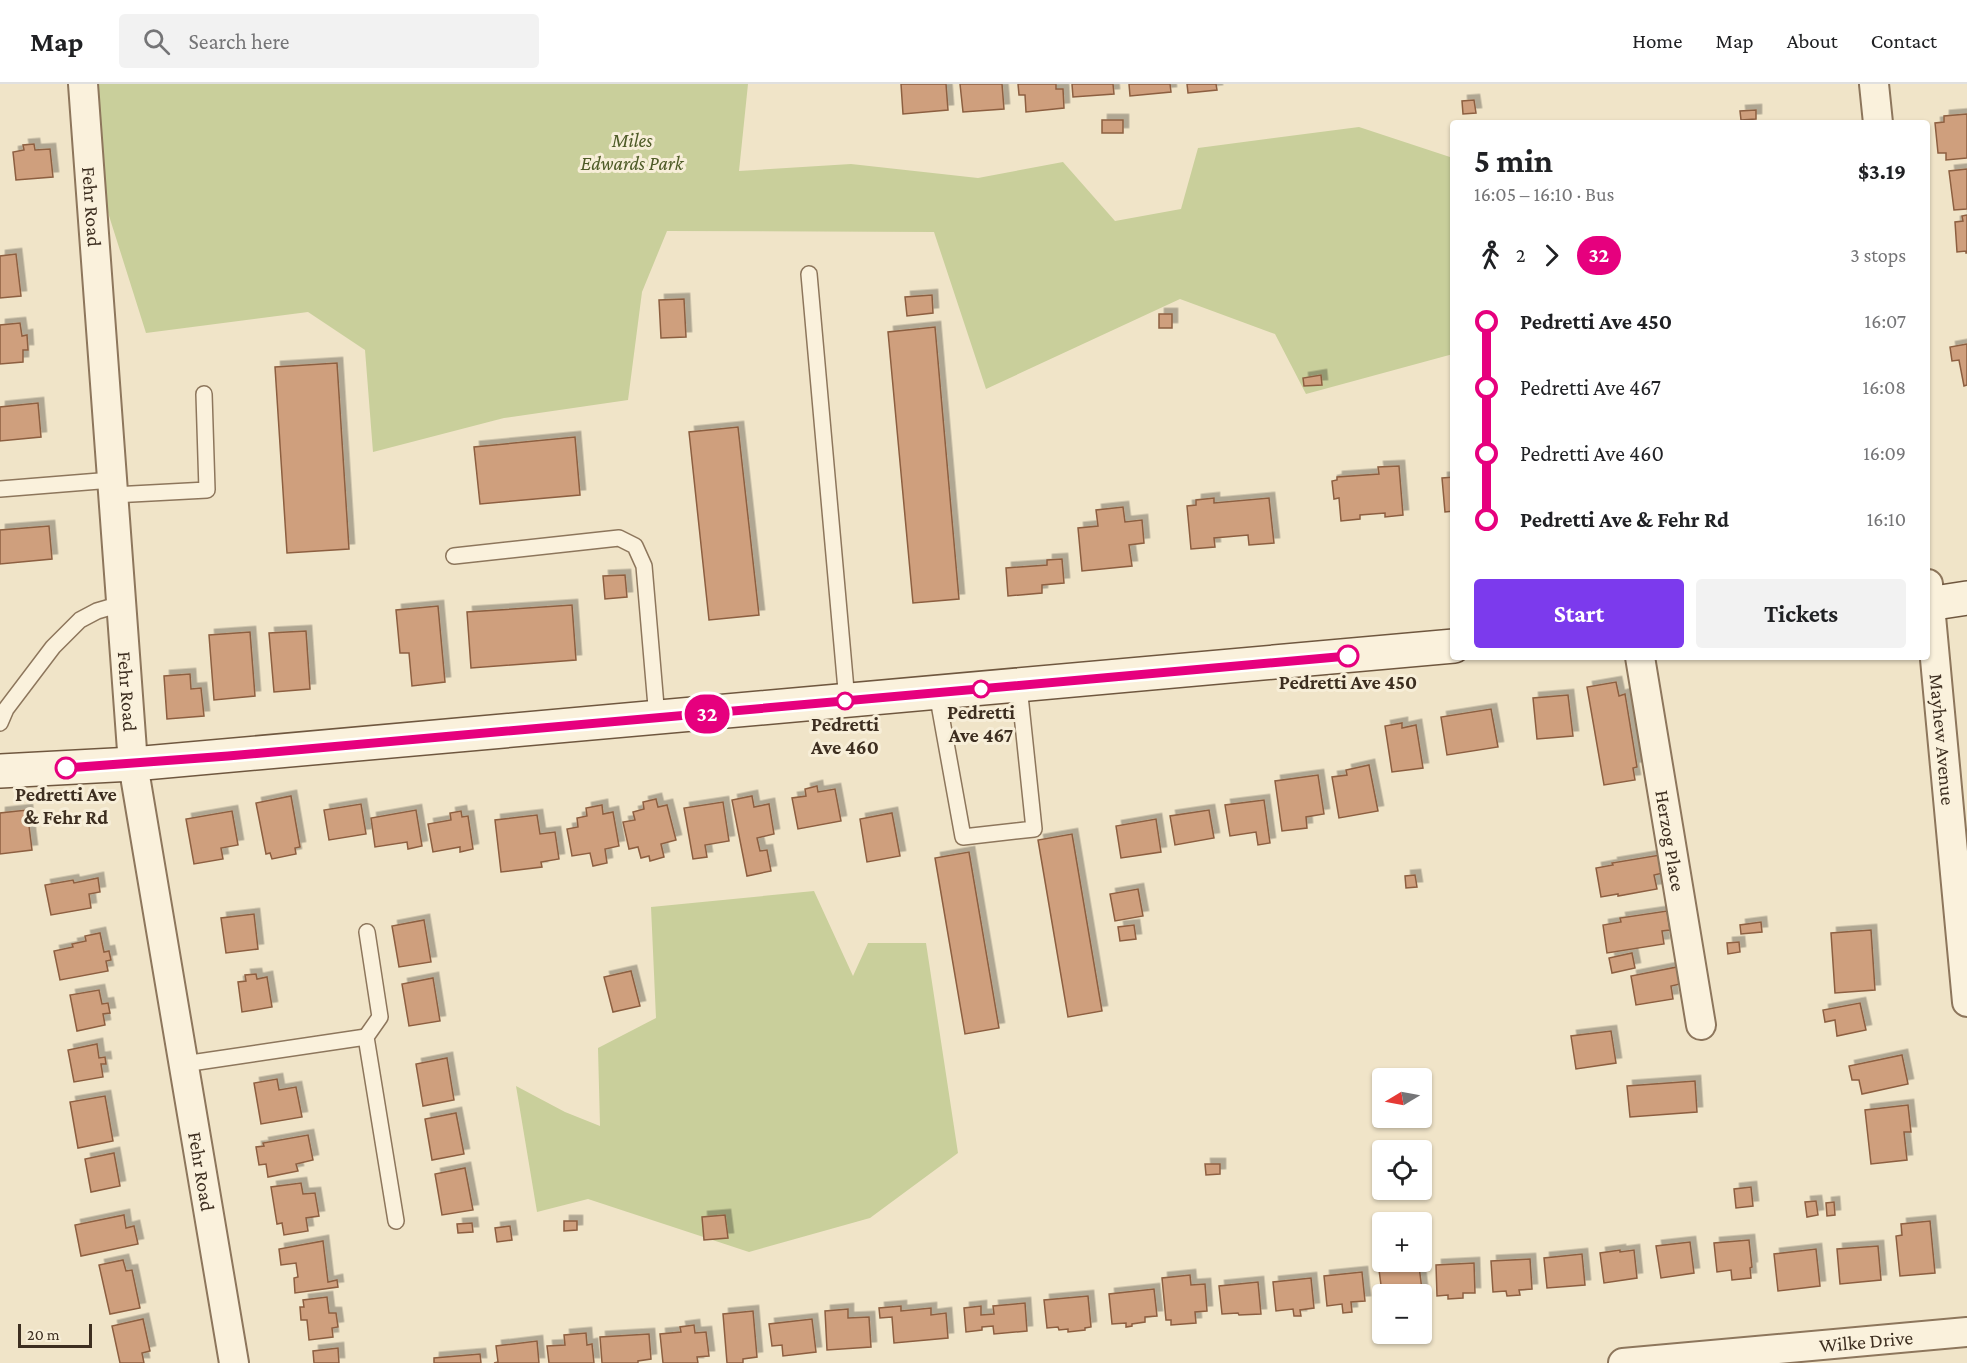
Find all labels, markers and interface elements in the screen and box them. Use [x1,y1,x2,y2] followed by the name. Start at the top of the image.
[119,14,539,68] search box
[140,25,173,58] icon: search
[30,26,83,57] text: Map
[188,29,289,54] text: Search here
[1632,29,1682,53] text: Home
[1715,29,1754,53] text: Map
[1787,29,1838,53] text: About
[1871,29,1937,53] text: Contact
[581,129,685,174] park label: Miles Edwards Park
[1474,142,1553,179] text: 5 min
[1858,159,1906,184] text: $3.19
[78,166,106,248] street label: Fehr Road
[1474,183,1614,205] text: 16:05 – 16:10 · Bus
[1474,239,1507,272] icon: walk
[1535,239,1568,272] icon: forward
[1589,243,1609,267] text: 32
[1516,244,1526,266] text: 2
[1850,244,1906,266] text: 3 stops
[1520,309,1672,334] text: Pedretti Ave 450
[1865,310,1906,332] text: 16:07
[1520,375,1661,400] text: Pedretti Ave 467
[1863,376,1906,398] text: 16:08
[1520,441,1664,466] text: Pedretti Ave 460
[1863,442,1906,464] text: 16:09
[1520,507,1729,532] text: Pedretti Ave & Fehr Rd
[1867,508,1906,530] text: 16:10
[1474,579,1684,648] button: Start
[1696,579,1906,648] button: Tickets
[1337,645,1359,667] marker: Pedretti Ave 450
[114,650,142,733] street label: Fehr Road
[1279,671,1417,693] place label: Pedretti Ave 450
[1925,673,1960,806] street label: Mayhew Avenue
[972,680,990,698] marker: Pedretti Ave 467
[836,692,854,710] marker: Pedretti Ave 460
[680,694,734,734] line badge: 32
[947,701,1015,746] place label: Pedretti Ave 467
[697,702,717,726] text: 32
[810,713,879,758] place label: Pedretti Ave 460
[55,757,77,779] marker: Pedretti Ave & Fehr Rd
[15,783,117,828] place label: Pedretti Ave & Fehr Rd
[1651,788,1690,893] street label: Herzog Place
[1372,1068,1432,1128] north arrow
[1372,1068,1432,1344] map controls
[184,1130,219,1213] street label: Fehr Road
[1372,1140,1432,1200] button: locate
[1372,1212,1432,1272] button: +
[1372,1284,1432,1344] button: −
[18,1321,92,1348] scale bar
[27,1326,60,1343] text: 20 m
[1818,1326,1914,1356] street label: Wilke Drive

